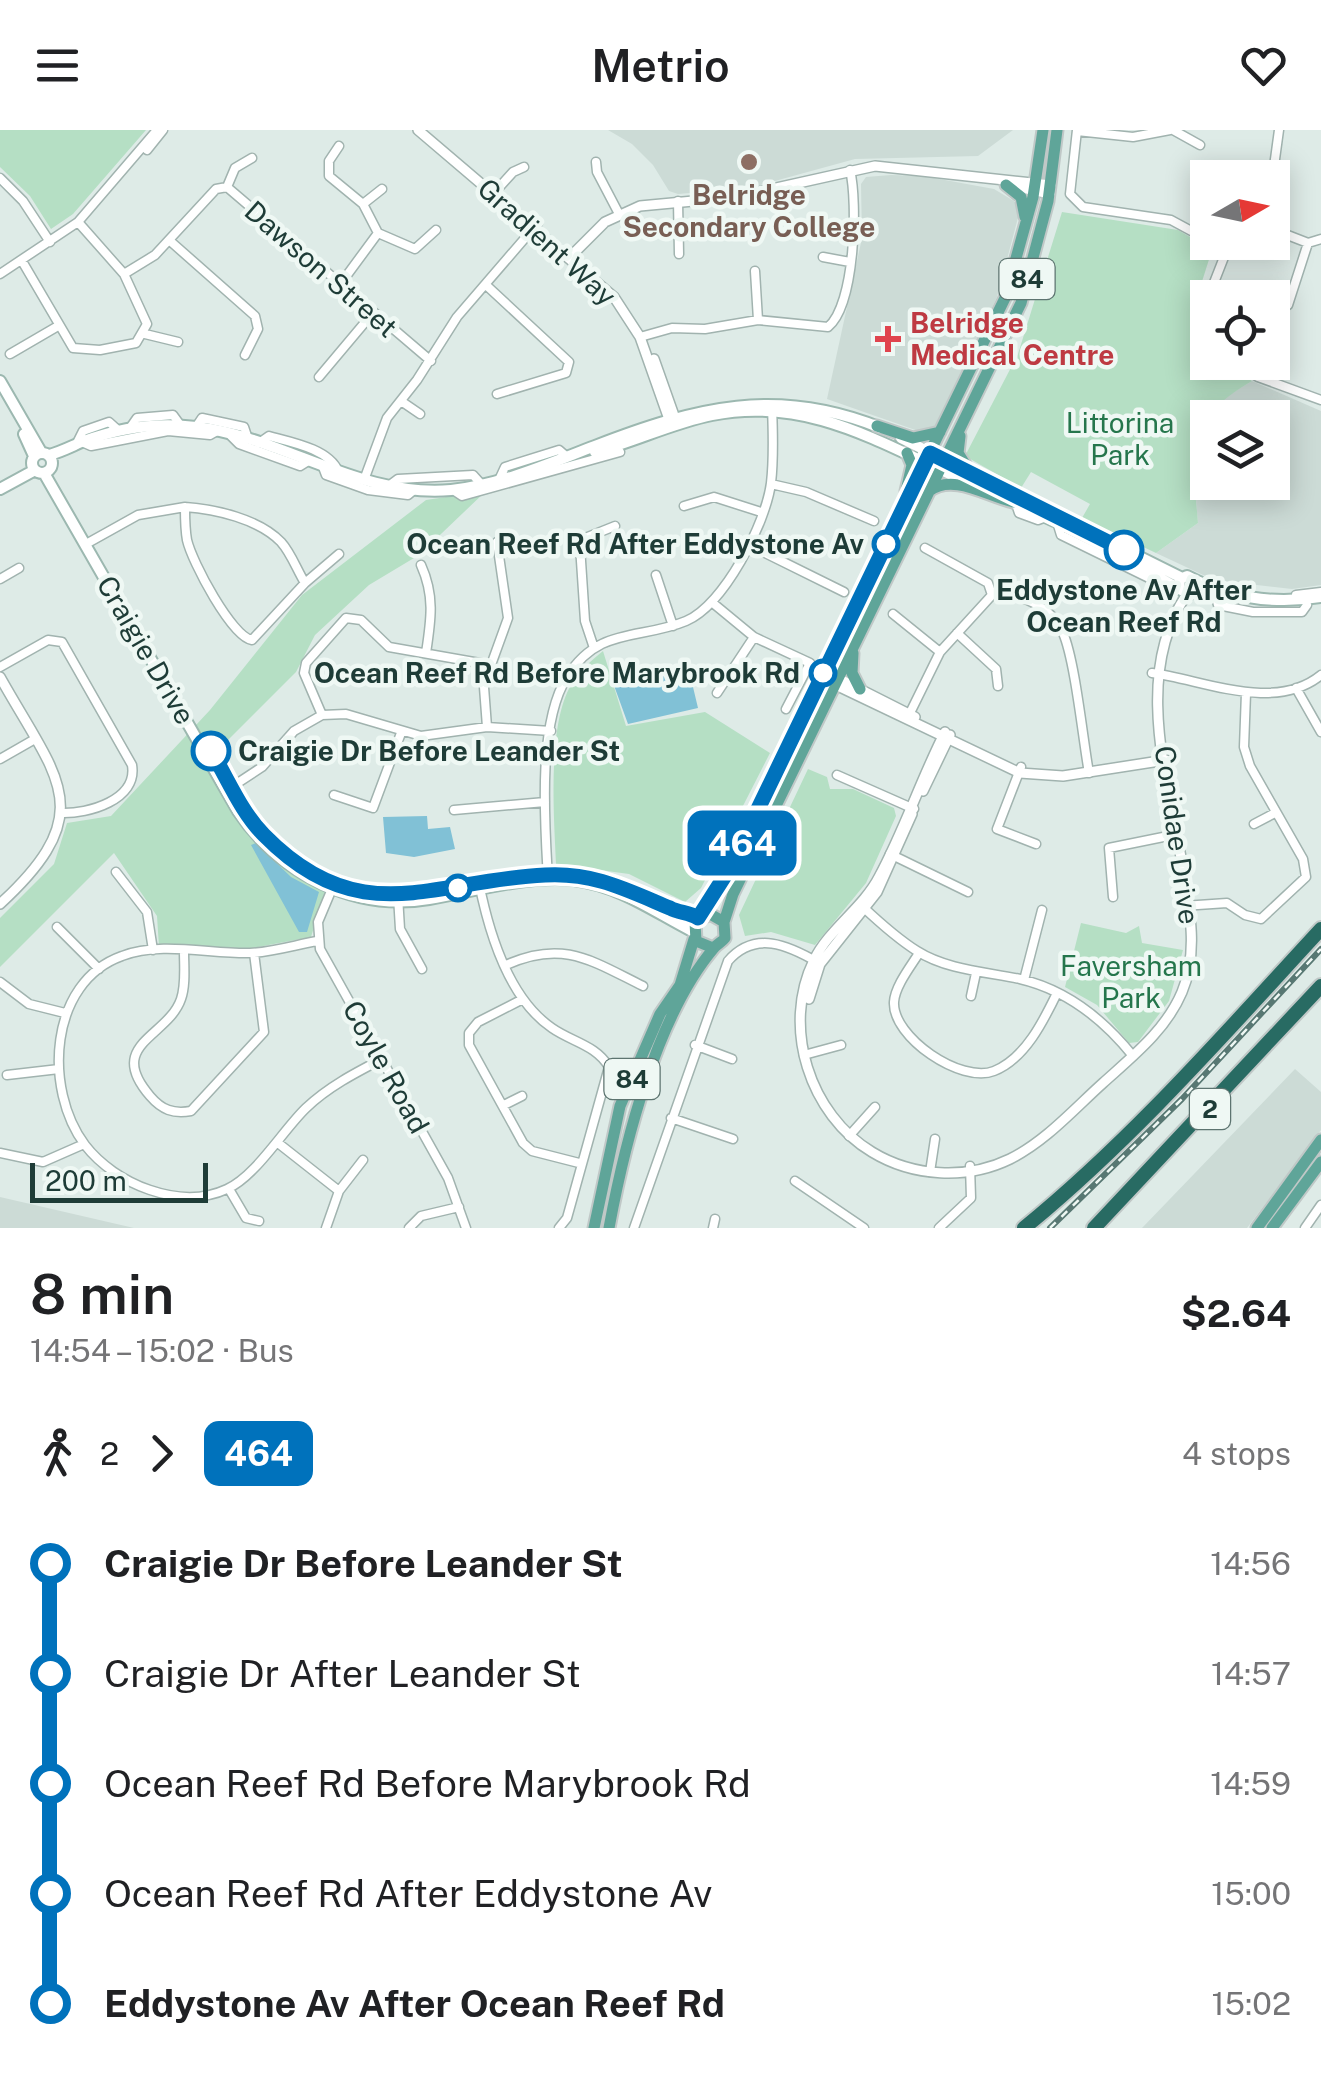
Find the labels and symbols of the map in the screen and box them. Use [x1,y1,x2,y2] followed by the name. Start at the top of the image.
[738,151,760,173] marker: Belridge Secondary College
[1190,160,1290,260] north arrow
[472,171,623,312] street label: Gradient Way
[623,178,875,243] place label: Belridge Secondary College
[239,194,404,344] street label: Dawson Street
[1000,259,1054,299] road number: 84
[910,306,1114,371] place label: Belridge Medical Centre
[875,326,901,352] marker: Belridge Medical Centre
[1066,406,1174,471] park label: Littorina Park
[406,527,864,560] place label: Ocean Reef Rd After Eddystone Av
[873,531,899,557] marker: Ocean Reef Rd After Eddystone Av
[1105,531,1143,569] marker: Eddystone Av After Ocean Reef Rd
[91,570,202,730] street label: Craigie Drive
[996,573,1252,638] place label: Eddystone Av After Ocean Reef Rd
[314,656,800,689] place label: Ocean Reef Rd Before Marybrook Rd
[810,660,836,686] marker: Ocean Reef Rd Before Marybrook Rd
[192,732,230,770] marker: Craigie Dr Before Leander St
[238,734,620,767] place label: Craigie Dr Before Leander St
[1149,744,1206,926] street label: Conidae Drive
[684,810,800,876] line badge: 464
[445,875,471,901] unlabelled marker
[1060,949,1202,1014] park label: Faversham Park
[337,995,436,1139] street label: Coyle Road
[604,1059,660,1099] road number: 84
[1190,1089,1230,1129] road number: 2
[30,1158,208,1202] scale bar

